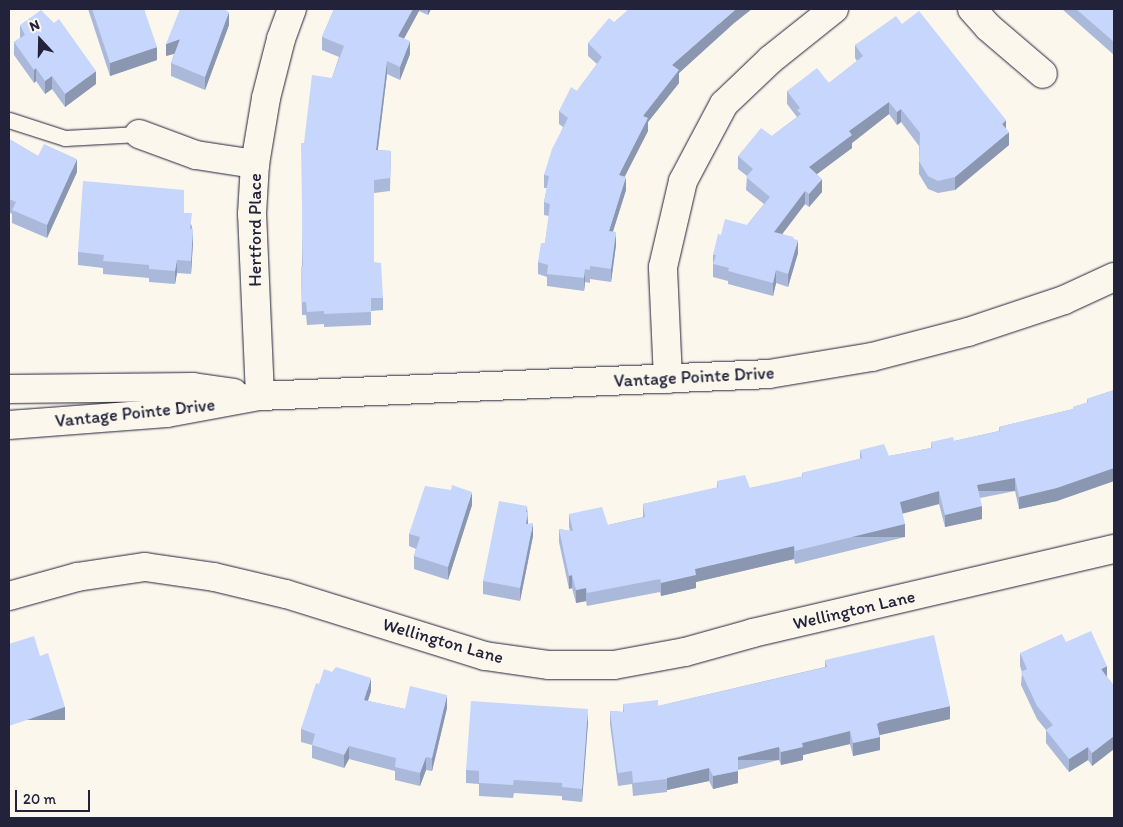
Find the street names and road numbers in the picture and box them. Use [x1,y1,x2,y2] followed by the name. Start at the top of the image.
[244,173,266,287] street label: Hertford Place
[613,362,775,392] street label: Vantage Pointe Drive
[54,394,216,432] street label: Vantage Pointe Drive
[791,585,917,635] street label: Wellington Lane
[380,613,506,669] street label: Wellington Lane

